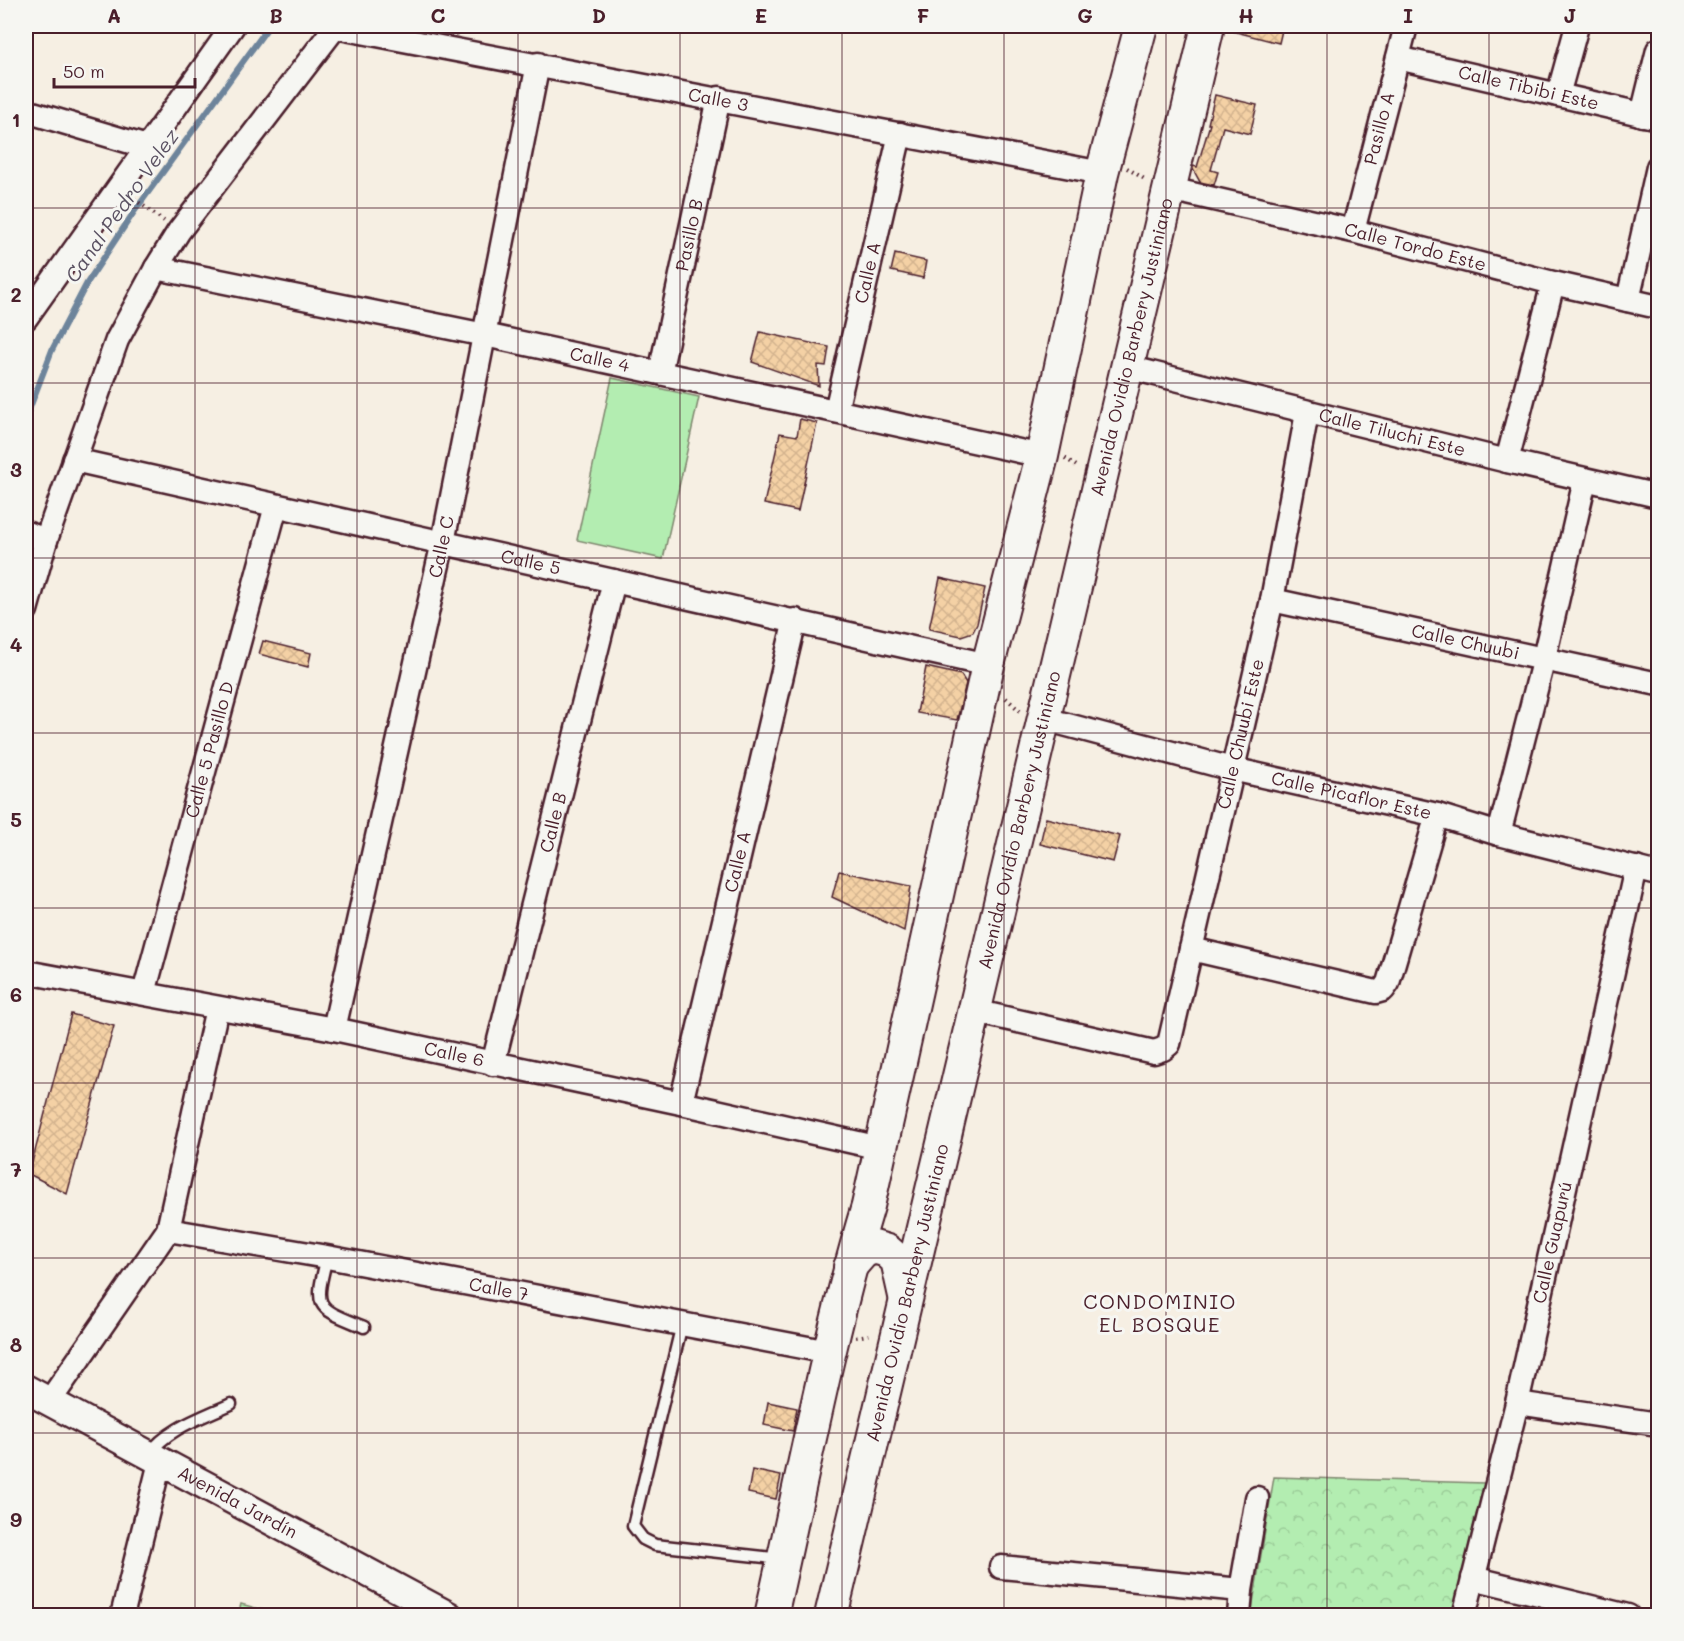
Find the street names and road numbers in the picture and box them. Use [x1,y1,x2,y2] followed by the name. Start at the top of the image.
[1456,59,1601,115] street label: Calle Tibibi Este
[686,81,750,116] street label: Calle 3
[1358,89,1400,167] street label: Pasillo A
[1084,195,1178,498] street label: Avenida Ovidio Barbery Justiniano
[669,197,708,273] street label: Pasillo B
[1342,216,1489,276] street label: Calle Tordo Este
[848,239,886,306] street label: Calle A
[568,341,632,377] street label: Calle 4
[1316,402,1468,461] street label: Calle Tiluchi Este
[422,513,459,580] street label: Calle C
[499,543,563,580] street label: Calle 5
[1409,618,1522,665] street label: Calle Chuubi
[1211,656,1269,811] street label: Calle Chuubi Este
[972,668,1066,971] street label: Avenida Ovidio Barbery Justiniano
[179,678,239,821] street label: Calle 5 Pasillo D
[1269,765,1434,824] street label: Calle Picaflor Este
[533,790,572,855] street label: Calle B
[718,828,756,895] street label: Calle A
[422,1036,487,1072] street label: Calle 6
[860,1141,954,1444] street label: Avenida Ovidio Barbery Justiniano
[1527,1179,1577,1306] street label: Calle Guapurú
[467,1271,531,1306] street label: Calle 7
[174,1460,302,1543] street label: Avenida Jardín

